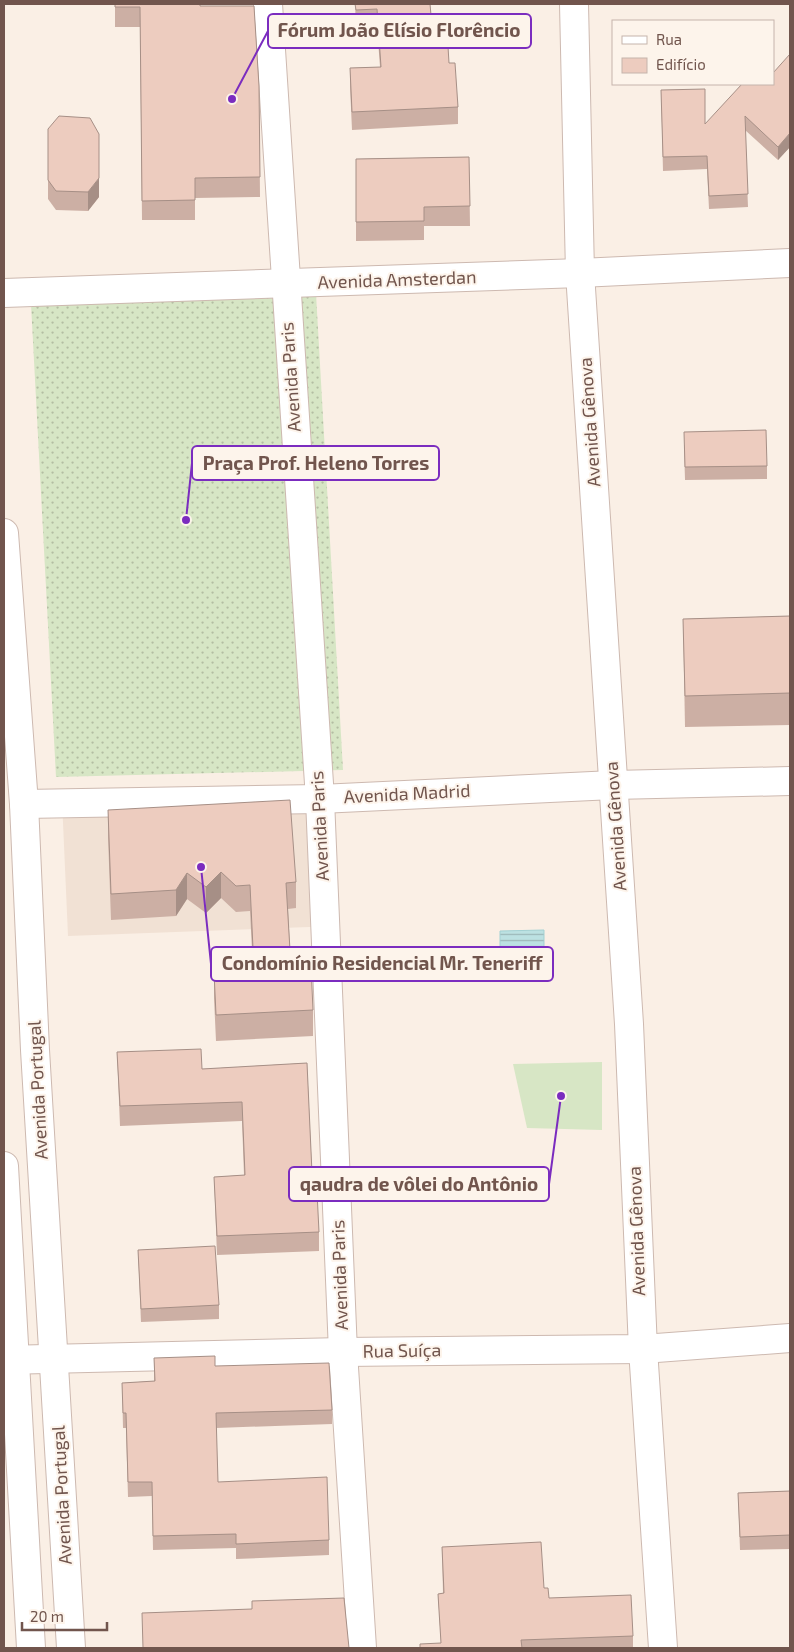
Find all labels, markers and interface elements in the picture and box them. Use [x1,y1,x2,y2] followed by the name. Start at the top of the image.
[268,14,531,48] callout: Fórum João Elísio Florêncio
[277,18,521,41] text: Fórum João Elísio Florêncio
[612,20,774,85] legend
[656,30,682,48] text: Rua
[656,55,706,73] text: Edifício
[317,265,477,293] street label: Avenida Amsterdan
[275,321,305,433] street label: Avenida Paris
[573,356,605,488] street label: Avenida Gênova
[192,446,439,480] callout: Praça Prof. Heleno Torres
[203,451,429,475] text: Praça Prof. Heleno Torres
[599,760,631,892] street label: Avenida Gênova
[305,770,333,882] street label: Avenida Paris
[343,779,471,807] street label: Avenida Madrid
[211,947,553,981] callout: Condomínio Residencial Mr. Teneriff
[222,951,543,974] text: Condomínio Residencial Mr. Teneriff
[22,1019,52,1160] street label: Avenida Portugal
[623,1166,649,1296] street label: Avenida Gênova
[289,1167,549,1201] callout: qaudra de vôlei do Antônio
[300,1172,538,1195] text: qaudra de vôlei do Antônio
[326,1220,352,1331] street label: Avenida Paris
[362,1338,442,1363] street label: Rua Suíça
[46,1424,76,1565] street label: Avenida Portugal
[22,1600,108,1632] scale bar
[30,1607,64,1625] text: 20 m

